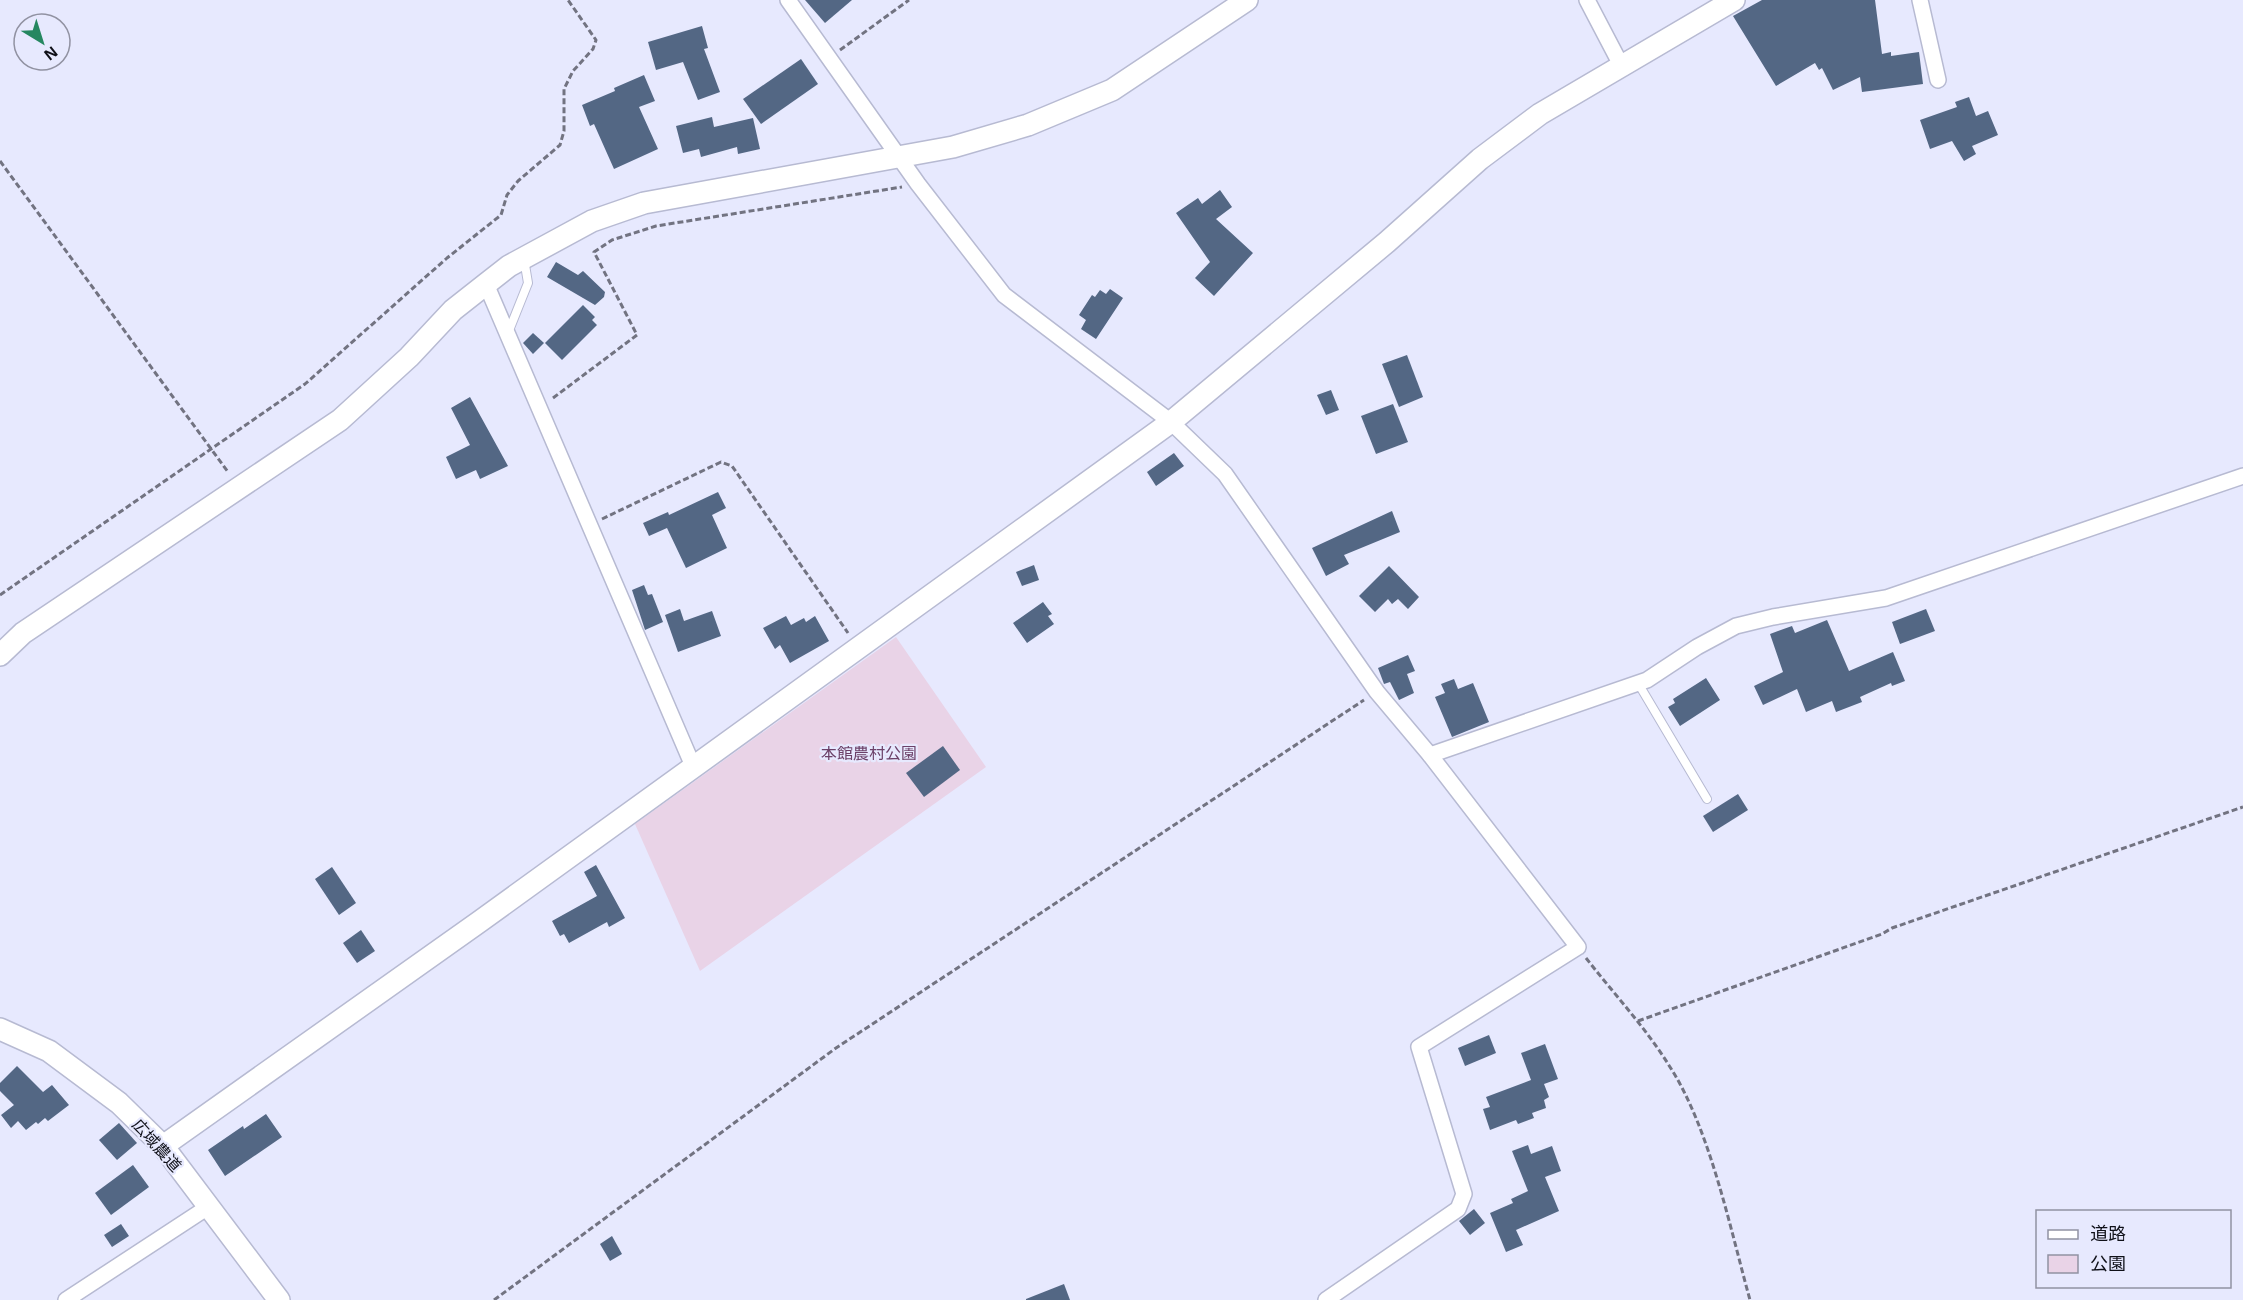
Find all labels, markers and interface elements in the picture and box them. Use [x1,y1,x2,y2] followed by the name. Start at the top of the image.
[12,12,72,72] north arrow
[41,43,61,64] text: N
[821,745,917,762] park label: 本館農村公園
[129,1116,184,1175] street label: 広域農道
[2036,1210,2231,1288] legend
[2090,1224,2126,1244] text: 道路
[2090,1254,2126,1274] text: 公園

